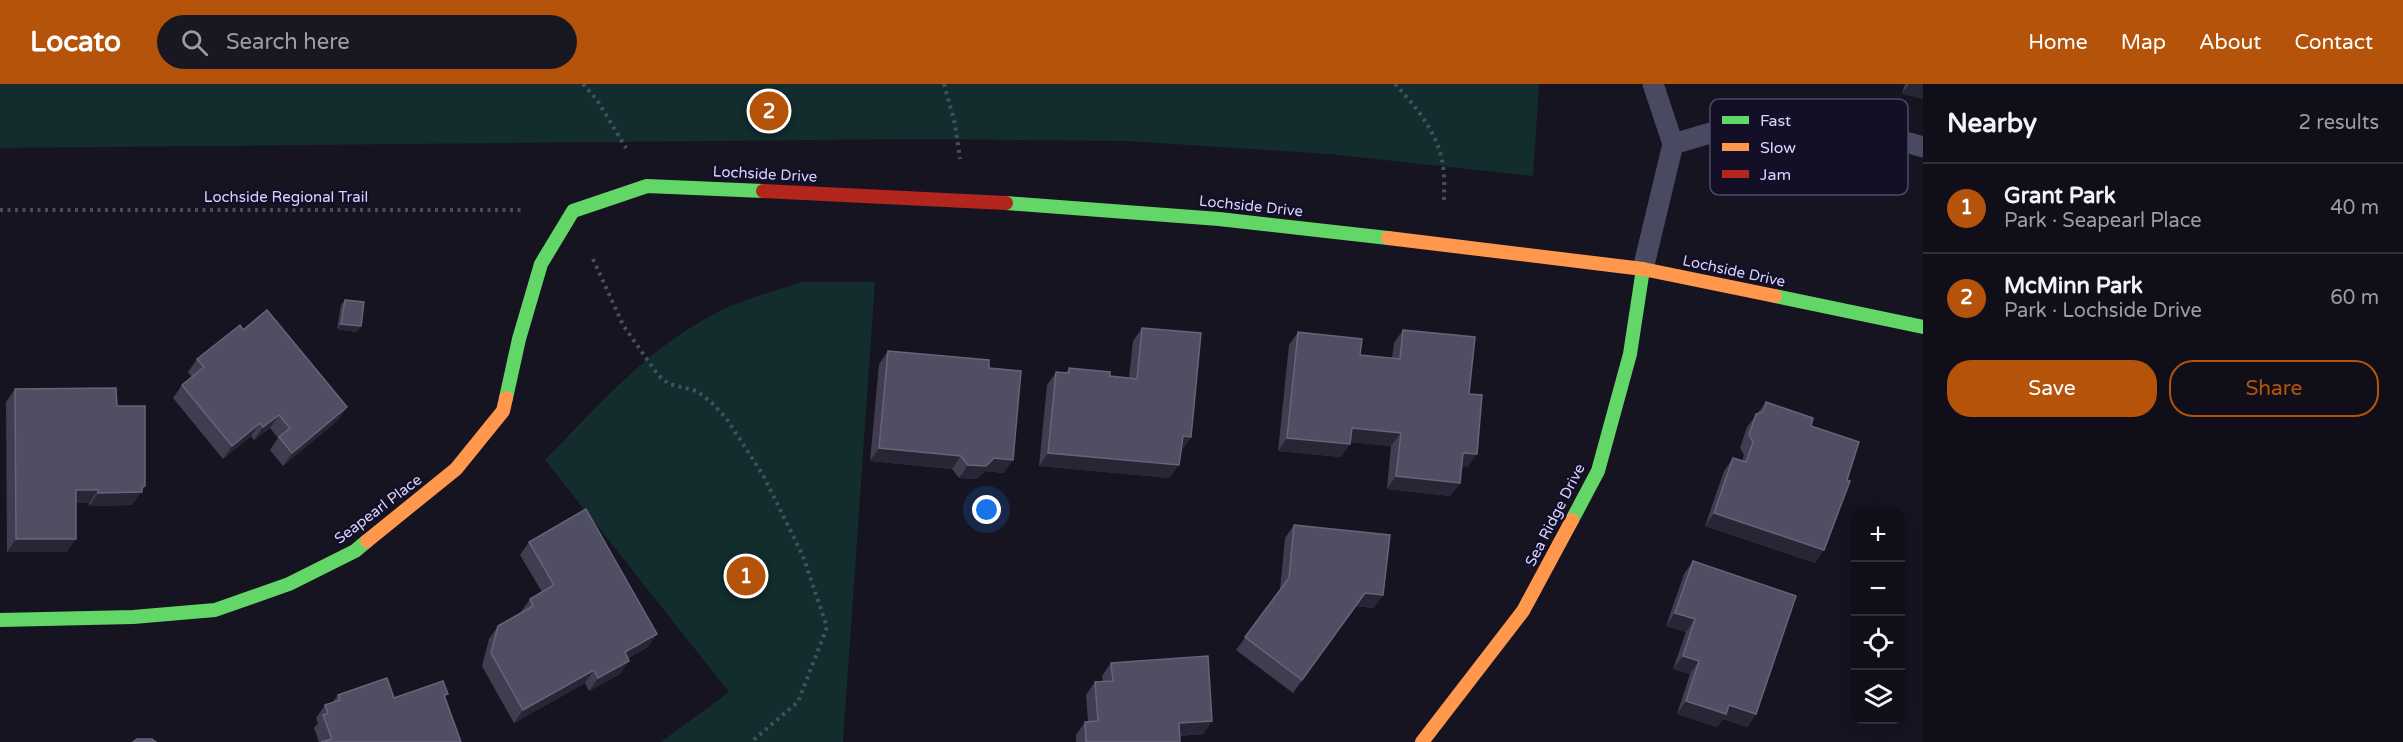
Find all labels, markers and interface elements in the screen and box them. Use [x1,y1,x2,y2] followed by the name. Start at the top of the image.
[157,15,577,69] search box
[30,25,121,59] text: Locato
[178,26,211,59] icon: search
[226,29,350,55] text: Search here
[2028,30,2088,55] text: Home
[2121,30,2166,55] text: Map
[2199,30,2261,55] text: About
[2294,30,2373,55] text: Contact
[750,88,788,134] pin: 2
[1710,99,1908,195] legend
[1947,108,2037,139] text: Nearby
[1760,111,1791,131] text: Fast
[2299,111,2379,135] text: 2 results
[1760,138,1796,158] text: Slow
[712,162,818,186] street label: Lochside Drive
[1760,165,1791,185] text: Jam
[2004,183,2116,209] text: Grant Park
[204,188,368,206] street label: Lochside Regional Trail
[1198,192,1304,220] street label: Lochside Drive
[1960,196,1973,220] text: 1
[2330,196,2379,220] text: 40 m
[2004,209,2202,233] text: Park · Seapearl Place
[1681,251,1787,291] street label: Lochside Drive
[2004,273,2143,299] text: McMinn Park
[1960,286,1973,310] text: 2
[2330,286,2379,310] text: 60 m
[2004,299,2202,323] text: Park · Lochside Drive
[1947,360,2157,417] button: Save
[2169,360,2379,417] button: Share
[1521,461,1589,569] street label: Sea Ridge Drive
[331,470,425,548] street label: Seapearl Place
[972,495,1001,524] your location
[1851,508,1905,724] map controls
[1851,508,1905,562] button: +
[726,554,766,598] pin: 1
[1851,562,1905,616] button: −
[1851,616,1905,670] button: locate
[1851,670,1905,724] button: layers

